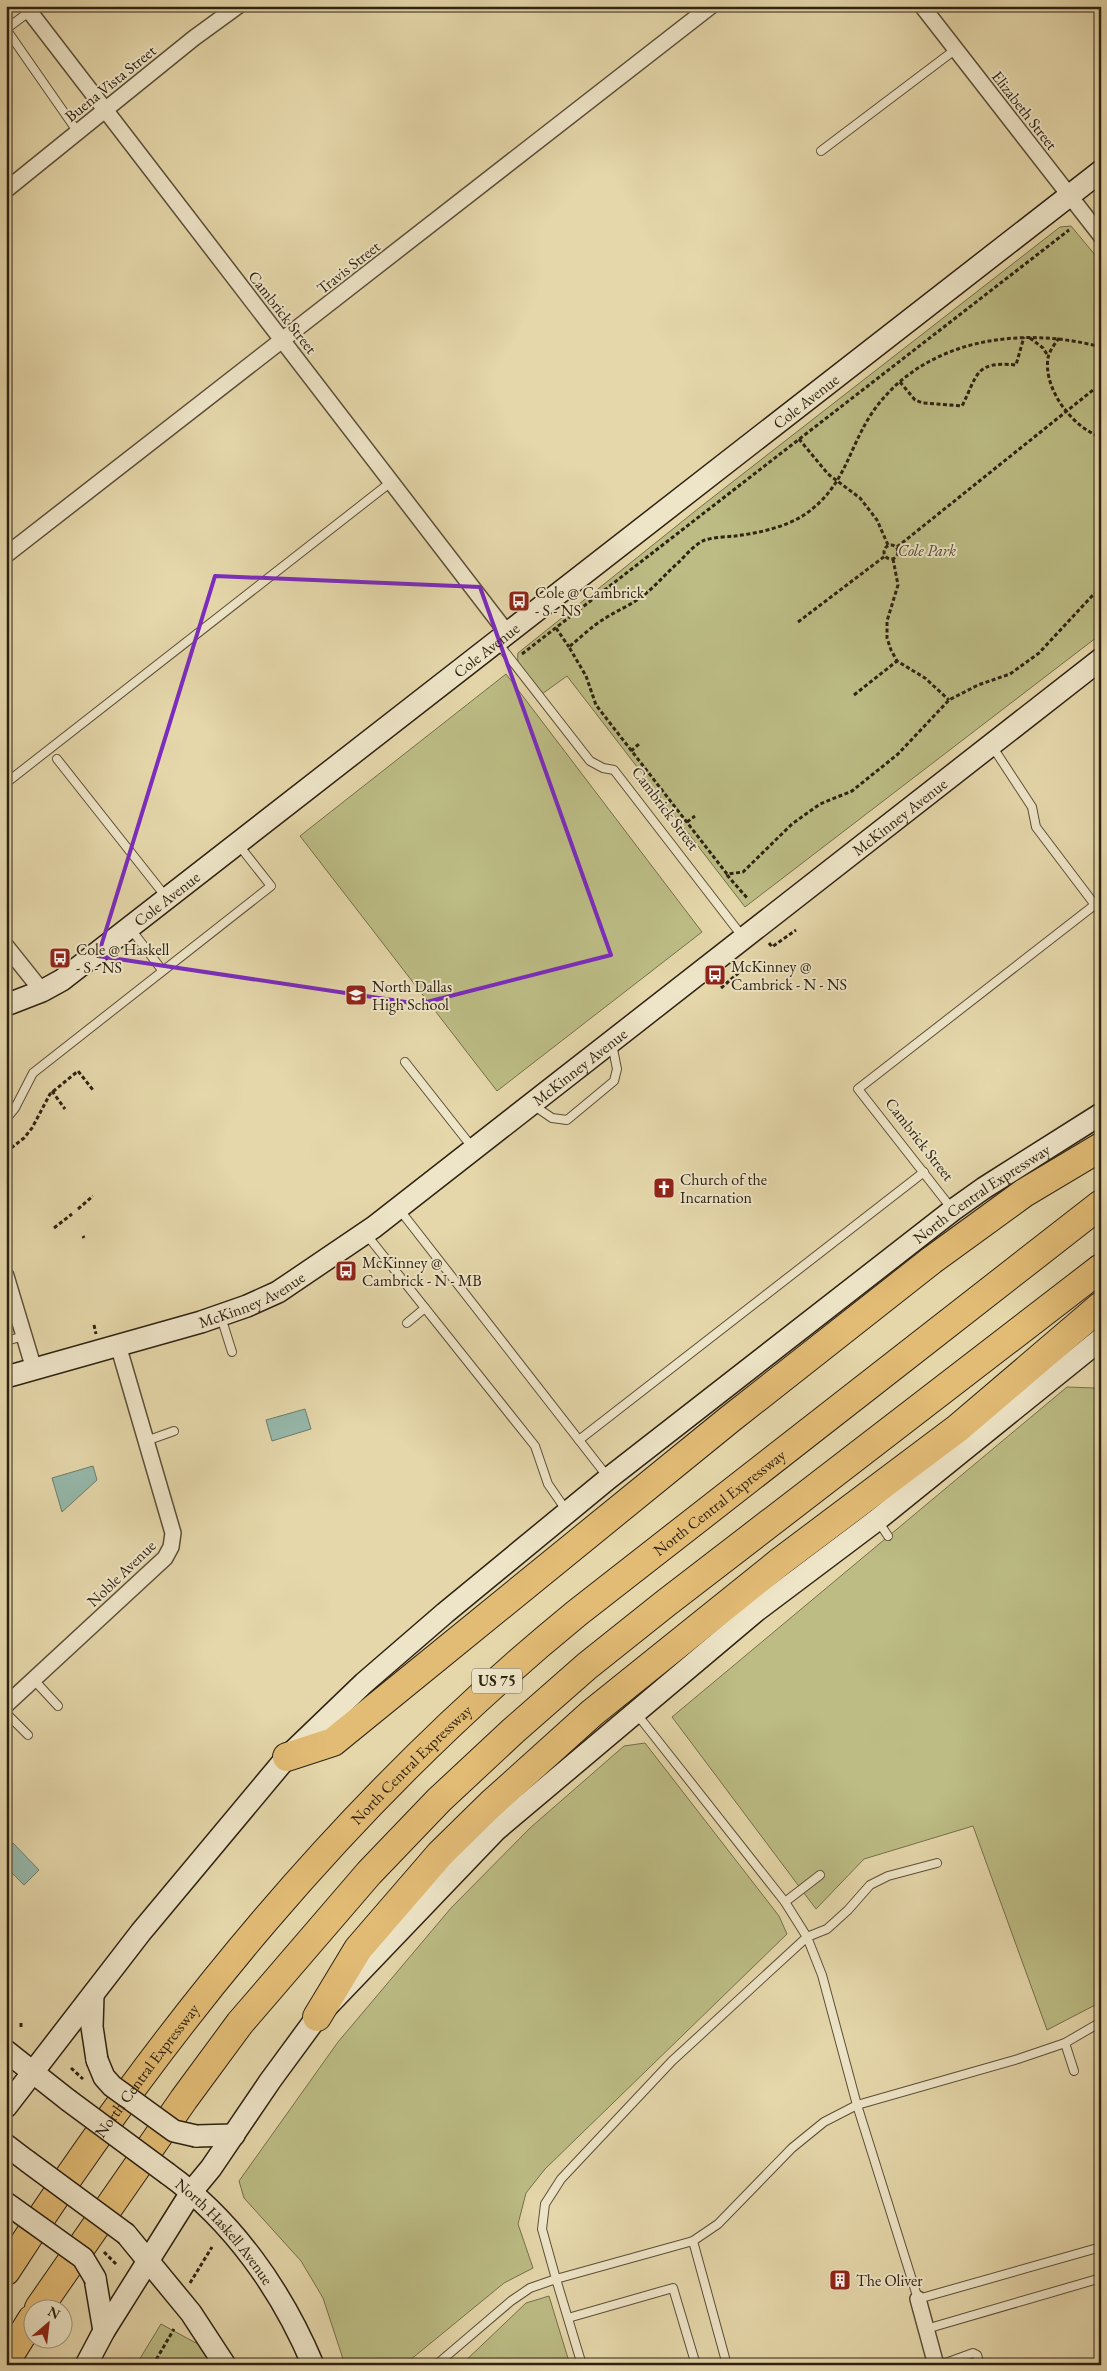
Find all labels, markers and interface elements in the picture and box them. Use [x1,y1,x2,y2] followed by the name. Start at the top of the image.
[60,40,160,127] street label: Buena Vista Street
[987,66,1062,154] street label: Elizabeth Street
[312,236,384,299] street label: Travis Street
[244,266,322,358] street label: Cambrick Street
[769,369,843,434] street label: Cole Avenue
[898,540,957,561] park label: Cole Park
[535,582,645,621] place label: Cole @ Cambrick - S - NS
[507,589,531,613] bus stop icon: Cole @ Cambrick - S - NS
[449,618,524,682] street label: Cole Avenue
[627,762,704,855] street label: Cambrick Street
[848,773,951,861] street label: McKinney Avenue
[130,867,204,931] street label: Cole Avenue
[76,939,170,978] place label: Cole @ Haskell - S - NS
[48,946,72,970] bus stop icon: Cole @ Haskell - S - NS
[731,956,847,995] place label: McKinney @ Cambrick - N - NS
[703,963,727,987] bus stop icon: McKinney @ Cambrick - N - NS
[372,976,452,1015] place label: North Dallas High School
[344,983,368,1007] school or university icon: North Dallas High School
[528,1023,631,1110] street label: McKinney Avenue
[881,1093,959,1185] street label: Cambrick Street
[909,1138,1055,1249] street label: North Central Expressway
[680,1169,767,1208] place label: Church of the Incarnation
[652,1176,676,1200] church icon: Church of the Incarnation
[362,1252,482,1291] place label: McKinney @ Cambrick - N - MB
[334,1259,358,1283] bus stop icon: McKinney @ Cambrick - N - MB
[196,1267,309,1333] street label: McKinney Avenue
[649,1444,791,1561] street label: North Central Expressway
[82,1535,160,1611] street label: Noble Avenue
[472,1668,522,1694] road number: US 75
[346,1699,477,1829] street label: North Central Expressway
[90,1998,204,2142] street label: North Central Expressway
[171,2173,278,2289] street label: North Haskell Avenue
[828,2268,852,2292] building icon: The Oliver
[856,2270,923,2291] place label: The Oliver
[22,2298,72,2348] north arrow
[45,2302,64,2323] text: N

